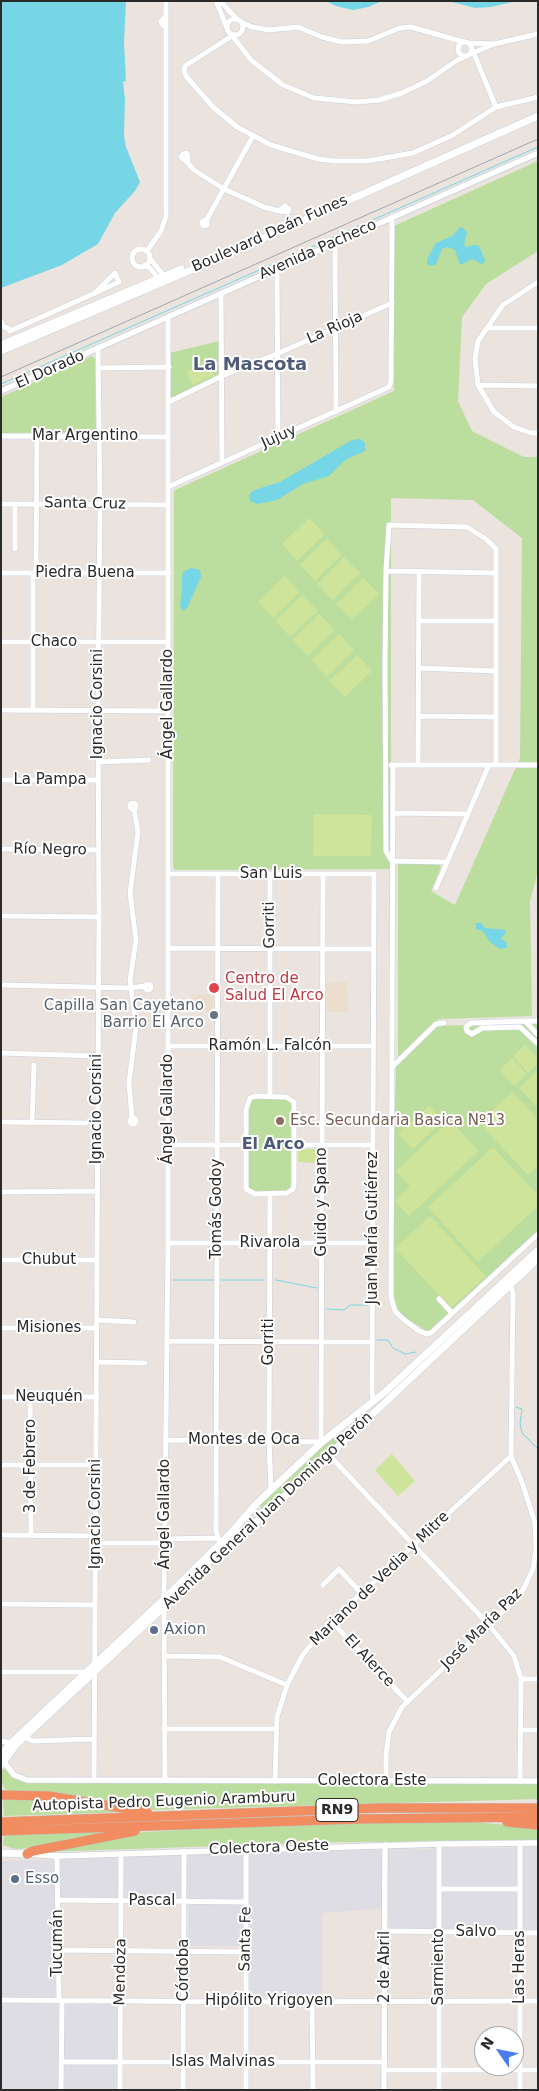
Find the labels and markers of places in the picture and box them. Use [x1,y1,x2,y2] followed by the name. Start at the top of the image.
[225,970,324,1005] place label: Centro de Salud El Arco
[207,981,221,995] marker: Centro de Salud El Arco
[44,997,204,1032] place label: Capilla San Cayetano Barrio El Arco
[208,1009,220,1021] marker: Capilla San Cayetano Barrio El Arco
[290,1112,505,1130] place label: Esc. Secundaria Basica Nº13
[274,1115,286,1127] marker: Esc. Secundaria Basica Nº13
[164,1621,206,1639] place label: Axion
[148,1624,160,1636] marker: Axion
[25,1870,59,1888] place label: Esso
[9,1873,21,1885] marker: Esso

